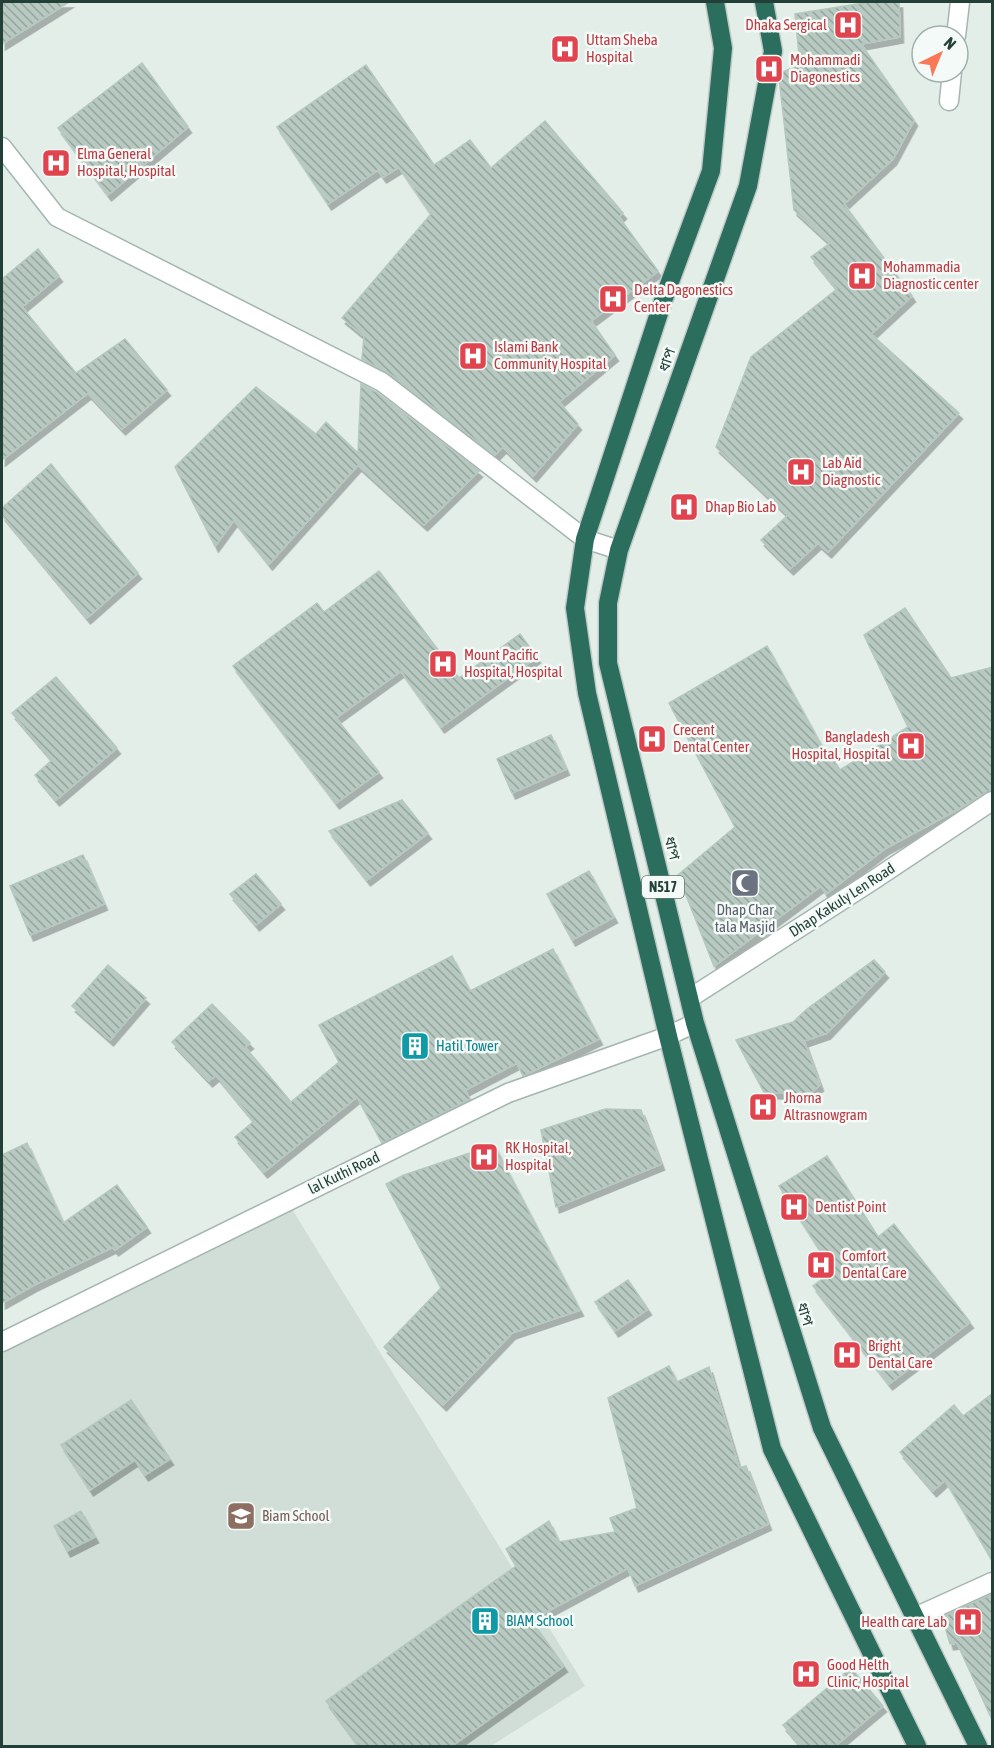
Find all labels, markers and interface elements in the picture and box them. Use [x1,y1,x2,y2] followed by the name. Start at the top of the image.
[832,9,864,41] hospital icon: Dhaka Sergical
[745,16,827,33] place label: Dhaka Sergical
[910,24,970,84] north arrow
[586,31,658,65] place label: Uttam Sheba Hospital
[549,33,581,65] hospital icon: Uttam Sheba Hospital
[941,33,960,53] text: N
[790,51,861,85] place label: Mohammadi Diagonestics
[753,53,785,85] hospital icon: Mohammadi Diagonestics
[77,145,176,179] place label: Elma General Hospital, Hospital
[40,147,72,179] hospital icon: Elma General Hospital, Hospital
[883,258,979,292] place label: Mohammadia Diagnostic center
[846,260,878,292] hospital icon: Mohammadia Diagnostic center
[634,281,733,315] place label: Delta Dagonestics Center
[597,283,629,315] hospital icon: Delta Dagonestics Center
[494,338,607,372] place label: Islami Bank Community Hospital
[457,340,489,372] hospital icon: Islami Bank Community Hospital
[655,346,679,374] street label: ধাপ
[822,454,881,488] place label: Lab Aid Diagnostic
[785,456,817,488] hospital icon: Lab Aid Diagnostic
[668,491,700,523] hospital icon: Dhap Bio Lab
[705,498,776,515] place label: Dhap Bio Lab
[464,646,563,680] place label: Mount Pacific Hospital, Hospital
[427,648,459,680] hospital icon: Mount Pacific Hospital, Hospital
[673,721,750,755] place label: Crecent Dental Center
[636,723,668,755] hospital icon: Crecent Dental Center
[791,728,890,762] place label: Bangladesh Hospital, Hospital
[895,730,927,762] hospital icon: Bangladesh Hospital, Hospital
[661,834,684,862] street label: ধাপ
[786,859,898,940] street label: Dhap Kakuly Len Road
[729,867,761,899] mosque icon: Dhap Char tala Masjid
[642,876,684,898] road number: N517
[715,901,775,935] place label: Dhap Char tala Masjid
[399,1030,431,1062] building icon: Hatil Tower
[436,1037,499,1054] place label: Hatil Tower
[784,1089,868,1123] place label: Jhorna Altrasnowgram
[747,1091,779,1123] hospital icon: Jhorna Altrasnowgram
[505,1139,572,1173] place label: RK Hospital, Hospital
[468,1141,500,1173] hospital icon: RK Hospital, Hospital
[305,1148,382,1197] street label: lal Kuthi Road
[778,1191,810,1223] hospital icon: Dentist Point
[815,1198,886,1215] place label: Dentist Point
[842,1247,907,1281] place label: Comfort Dental Care
[805,1249,837,1281] hospital icon: Comfort Dental Care
[794,1300,817,1328] street label: ধাপ
[868,1337,933,1371] place label: Bright Dental Care
[831,1339,863,1371] hospital icon: Bright Dental Care
[225,1500,257,1532] school or university icon: Biam School
[262,1507,330,1524] place label: Biam School
[469,1605,501,1637] building icon: BIAM School
[952,1606,984,1638] hospital icon: Health care Lab
[506,1612,574,1629] place label: BIAM School
[861,1613,947,1630] place label: Health care Lab
[827,1656,909,1690] place label: Good Helth Clinic, Hospital
[790,1658,822,1690] hospital icon: Good Helth Clinic, Hospital

